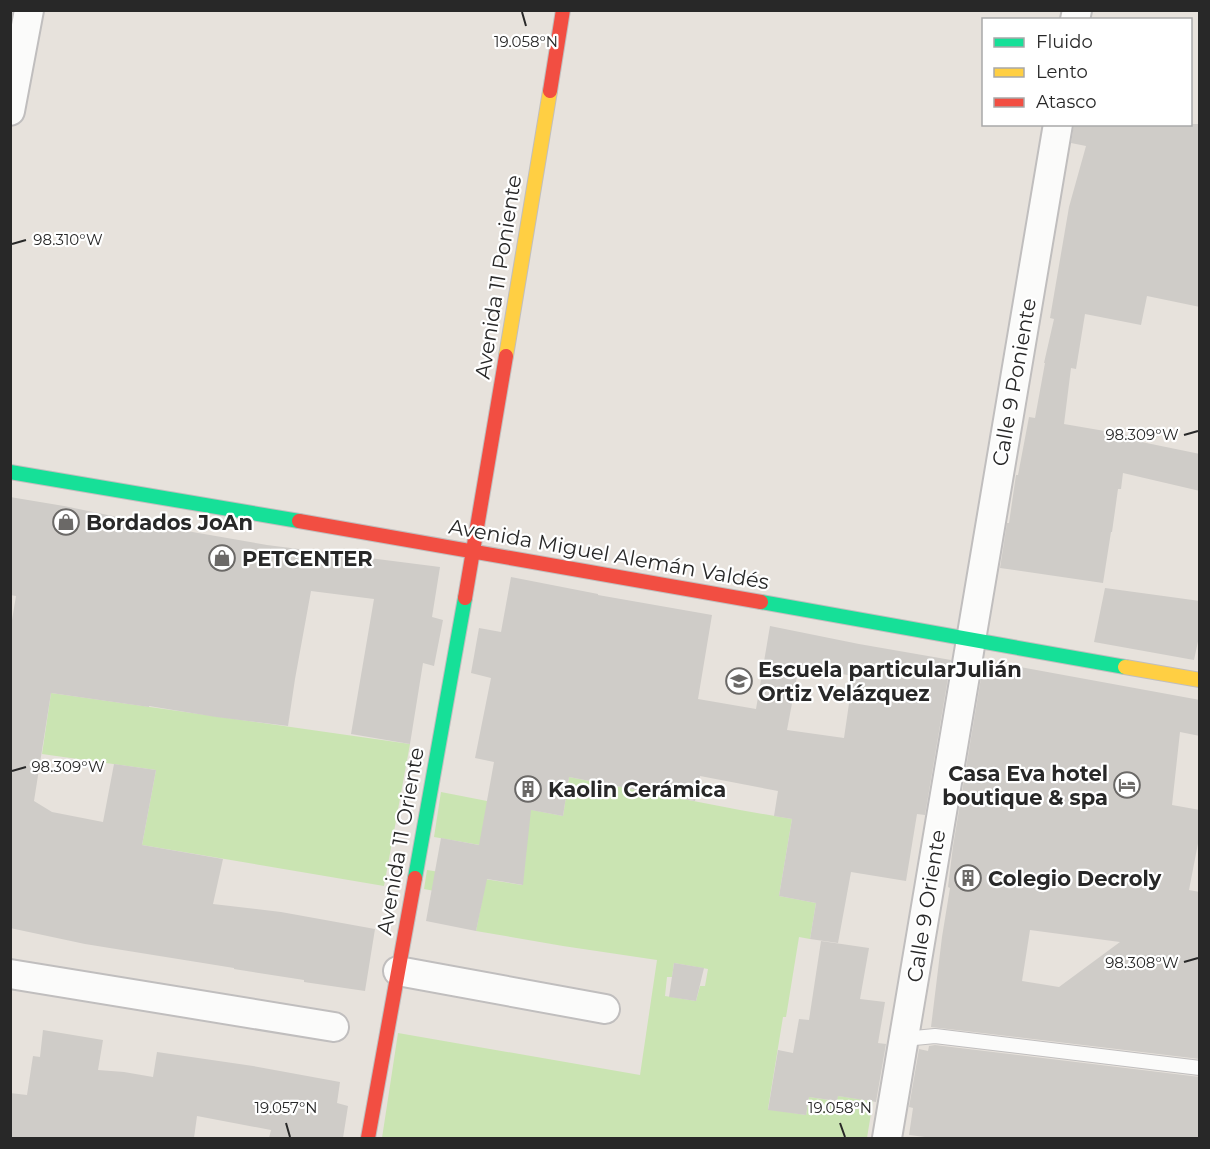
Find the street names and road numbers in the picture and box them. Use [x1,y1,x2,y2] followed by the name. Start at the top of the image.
[470,173,526,381] street label: Avenida 11 Poniente
[987,296,1041,468] street label: Calle 9 Poniente
[447,513,771,595] street label: Avenida Miguel Alemán Valdés
[371,745,429,937] street label: Avenida 11 Oriente
[902,828,950,984] street label: Calle 9 Oriente

